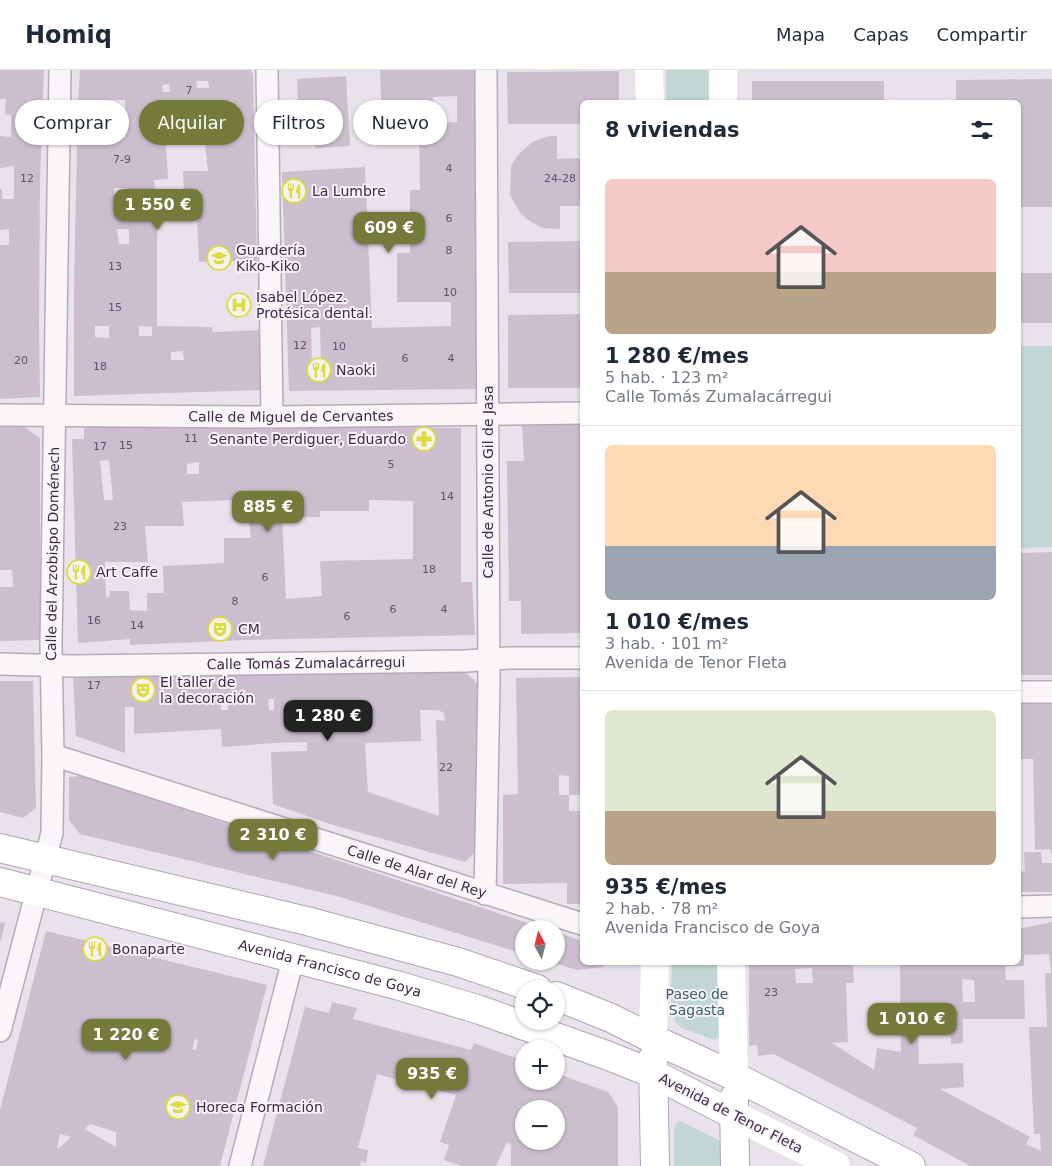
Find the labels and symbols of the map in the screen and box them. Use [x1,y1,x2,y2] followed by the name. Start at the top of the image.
[186,84,193,97] house number: 7
[113,153,131,166] house number: 7-9
[446,162,453,175] house number: 4
[20,172,34,185] house number: 12
[544,172,576,185] house number: 24-28
[281,178,307,204] restaurant icon: La Lumbre
[312,183,386,199] place label: La Lumbre
[112,189,204,231] pin: 1 550 €
[354,212,424,254] pin: 609 €
[446,212,453,225] house number: 6
[236,242,306,274] place label: Guardería Kiko-Kiko
[446,244,453,257] house number: 8
[206,245,232,271] school or university icon: Guardería Kiko-Kiko
[108,260,122,273] house number: 13
[443,286,457,299] house number: 10
[256,289,373,321] place label: Isabel López. Protésica dental.
[226,292,252,318] hospital icon: Isabel López. Protésica dental.
[108,301,122,314] house number: 15
[293,339,307,352] house number: 12
[332,340,346,353] house number: 10
[402,352,409,365] house number: 6
[448,352,455,365] house number: 4
[14,354,28,367] house number: 20
[306,357,332,383] restaurant icon: Naoki
[93,360,107,373] house number: 18
[336,362,376,378] place label: Naoki
[480,385,496,579] street label: Calle de Antonio Gil de Jasa
[188,407,394,425] street label: Calle de Miguel de Cervantes
[411,426,437,452] pharmacy icon: Senante Perdiguer, Eduardo
[210,431,406,447] place label: Senante Perdiguer, Eduardo
[184,432,198,445] house number: 11
[119,439,133,452] house number: 15
[93,440,107,453] house number: 17
[43,447,62,661] street label: Calle del Arzobispo Doménech
[388,458,395,471] house number: 5
[233,490,303,533] pin: 885 €
[440,490,454,503] house number: 14
[113,520,127,533] house number: 23
[66,559,92,585] restaurant icon: Art Caffe
[422,563,436,576] house number: 18
[96,564,158,580] place label: Art Caffe
[262,571,269,584] house number: 6
[232,595,239,608] house number: 8
[390,603,397,616] house number: 6
[441,603,448,616] house number: 4
[344,610,351,623] house number: 6
[87,614,101,627] house number: 16
[207,616,233,642] theatre icon: CM
[130,619,144,632] house number: 14
[238,621,260,637] place label: CM
[207,654,405,672] street label: Calle Tomás Zumalacárregui
[160,674,254,706] place label: El taller de la decoración
[130,677,156,703] theatre icon: El taller de la decoración
[87,679,101,692] house number: 17
[282,700,374,742] pin: 1 280 €
[439,761,453,774] house number: 22
[227,818,319,861] pin: 2 310 €
[345,842,489,901] street label: Calle de Alar del Rey
[515,920,565,970] north arrow
[82,936,108,962] restaurant icon: Bonaparte
[237,936,423,1000] street label: Avenida Francisco de Goya
[112,941,185,957] place label: Bonaparte
[666,986,728,1018] park label: Paseo de Sagasta
[764,986,778,999] house number: 23
[866,1002,958,1045] pin: 1 010 €
[80,1018,172,1061] pin: 1 220 €
[397,1058,467,1100] pin: 935 €
[656,1070,806,1156] street label: Avenida de Tenor Fleta
[165,1094,191,1120] school or university icon: Horeca Formación
[196,1099,323,1115] place label: Horeca Formación

